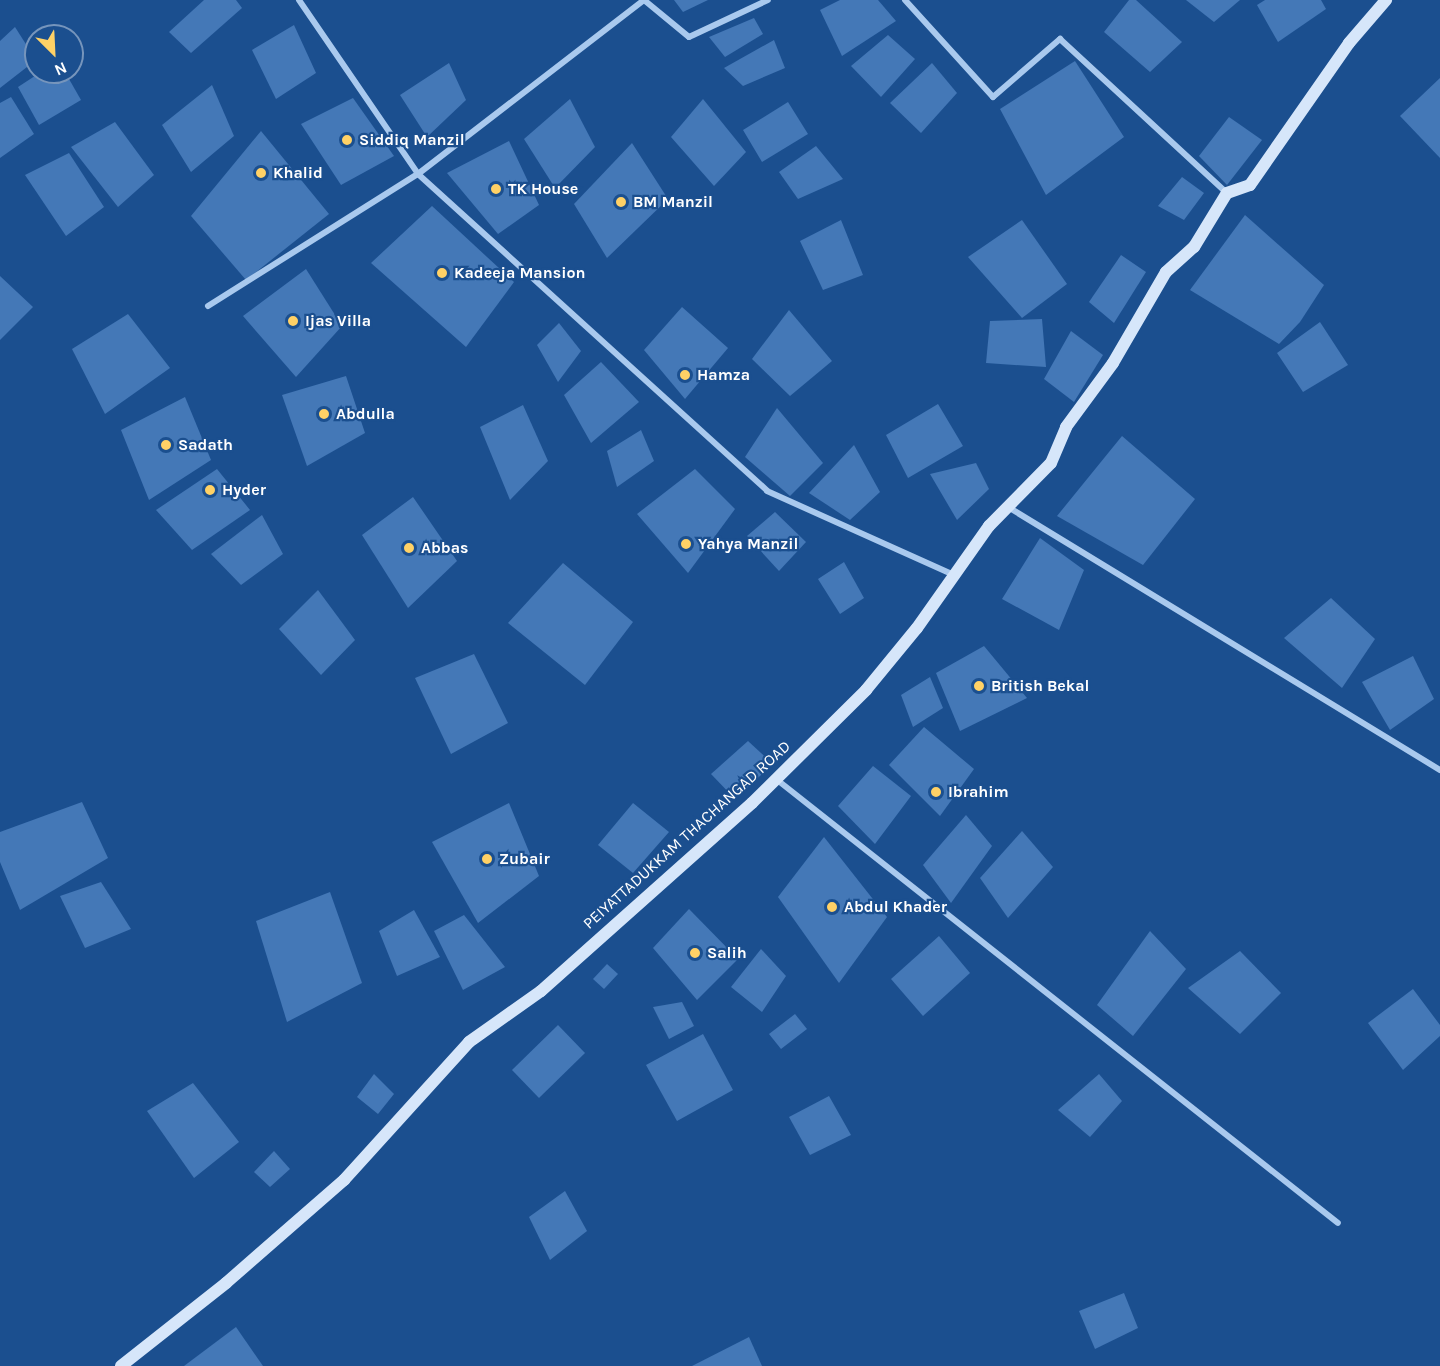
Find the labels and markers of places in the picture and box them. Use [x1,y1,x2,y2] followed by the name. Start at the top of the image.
[359,130,465,150] place label: Siddiq Manzil
[340,133,354,147] marker: Siddiq Manzil
[273,163,323,183] place label: Khalid
[254,166,268,180] marker: Khalid
[508,179,578,199] place label: TK House
[489,182,503,196] marker: TK House
[633,192,713,212] place label: BM Manzil
[614,195,628,209] marker: BM Manzil
[454,263,585,283] place label: Kadeeja Mansion
[435,266,449,280] marker: Kadeeja Mansion
[305,311,371,331] place label: Ijas Villa
[286,314,300,328] marker: Ijas Villa
[697,365,750,385] place label: Hamza
[678,368,692,382] marker: Hamza
[336,404,395,424] place label: Abdulla
[317,407,331,421] marker: Abdulla
[178,435,233,455] place label: Sadath
[159,438,173,452] marker: Sadath
[222,480,266,500] place label: Hyder
[203,483,217,497] marker: Hyder
[698,534,798,554] place label: Yahya Manzil
[679,537,693,551] marker: Yahya Manzil
[421,538,468,558] place label: Abbas
[402,541,416,555] marker: Abbas
[991,676,1089,696] place label: British Bekal
[972,679,986,693] marker: British Bekal
[948,782,1009,802] place label: Ibrahim
[929,785,943,799] marker: Ibrahim
[499,849,550,869] place label: Zubair
[480,852,494,866] marker: Zubair
[844,897,947,917] place label: Abdul Khader
[825,900,839,914] marker: Abdul Khader
[707,943,747,963] place label: Salih
[688,946,702,960] marker: Salih

